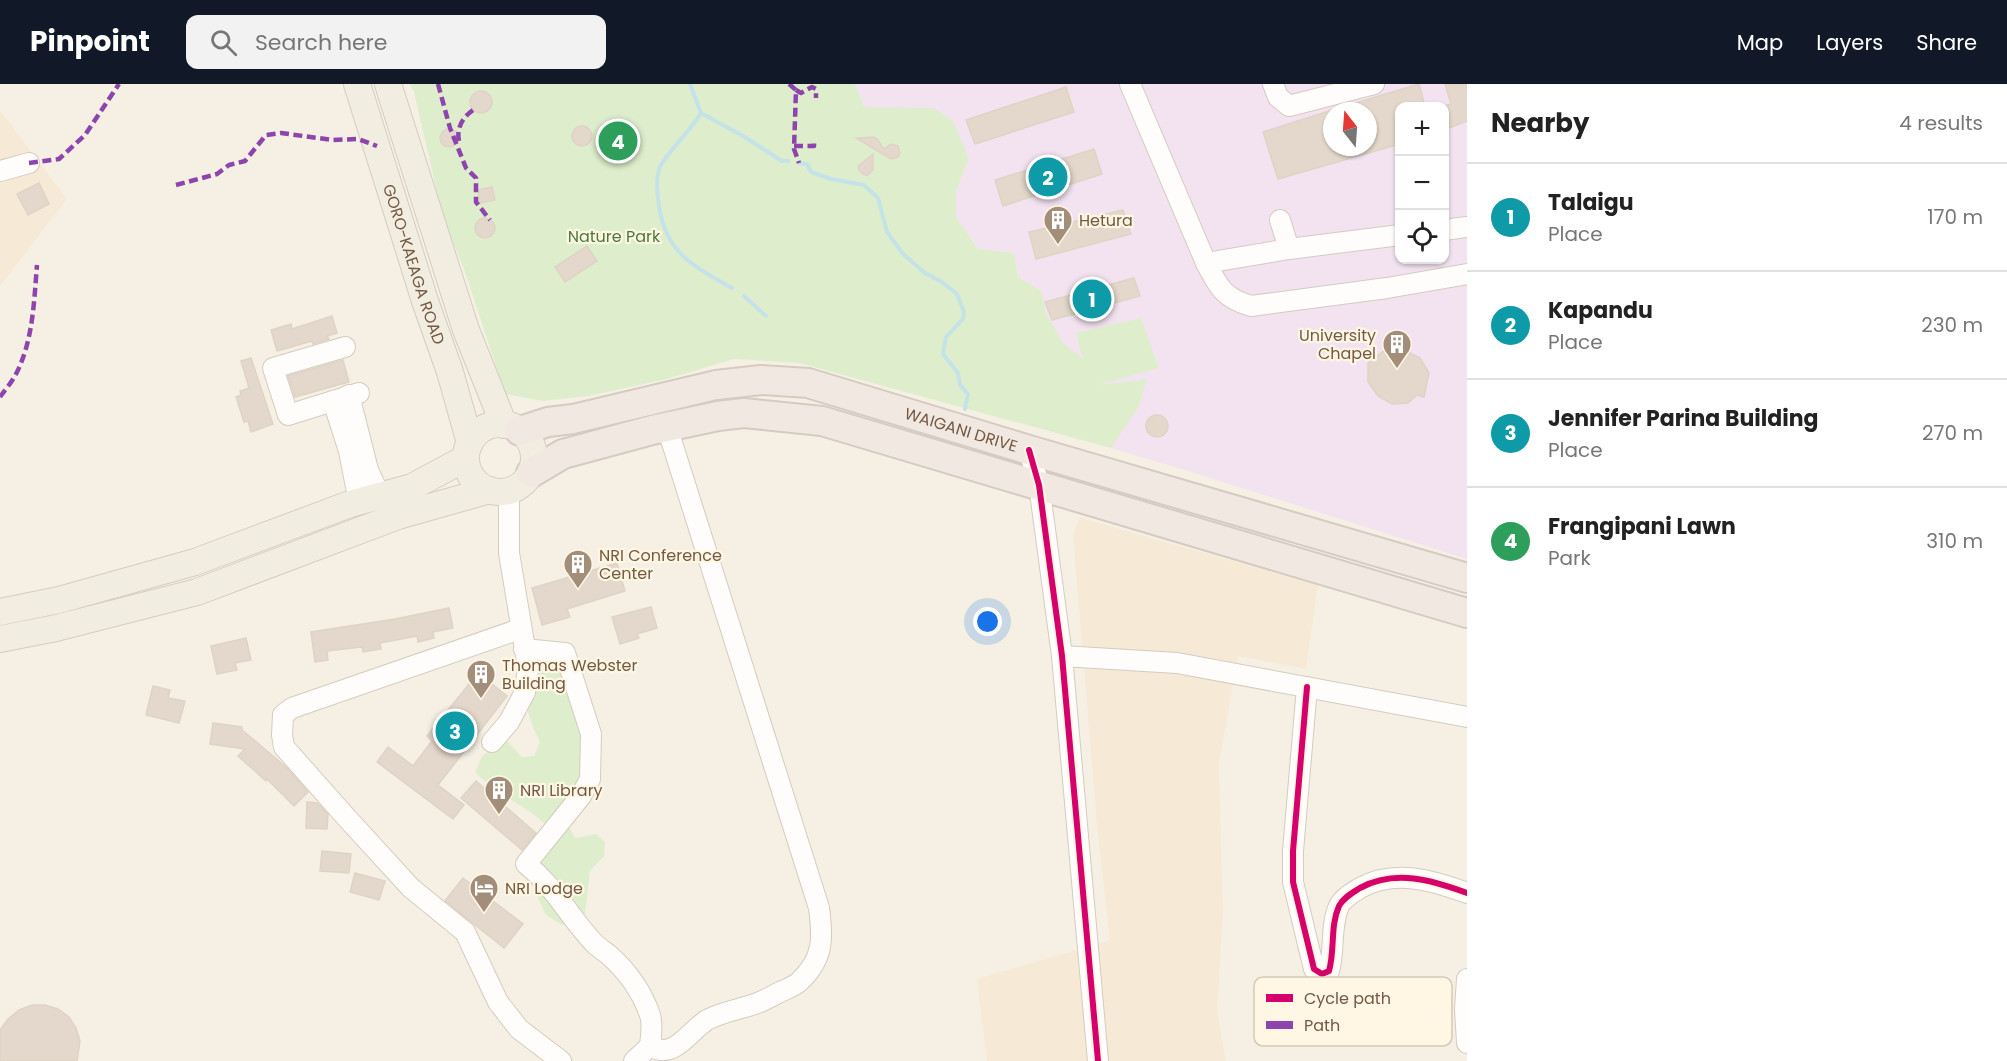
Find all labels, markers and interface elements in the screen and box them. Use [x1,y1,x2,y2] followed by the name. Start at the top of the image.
[186,15,606,69] search box
[30,22,150,61] text: Pinpoint
[207,26,240,59] icon: search
[255,27,387,58] text: Search here
[1737,28,1783,57] text: Map
[1816,28,1883,57] text: Layers
[1916,28,1977,57] text: Share
[1323,102,1377,156] north arrow
[1395,102,1449,264] map controls
[1395,102,1449,156] button: +
[1491,105,1589,141] text: Nearby
[1899,109,1983,137] text: 4 results
[598,118,638,164] pin: 4
[1028,154,1068,200] pin: 2
[1395,156,1449,210] button: −
[377,181,451,348] street label: GORO-KAEAGA ROAD
[1548,187,1634,218] text: Talaigu
[1507,203,1514,231] text: 1
[1927,203,1983,231] text: 170 m
[1042,204,1074,246] building icon: Hetura
[1079,209,1133,232] place label: Hetura
[1395,210,1449,264] button: locate
[1548,220,1603,248] text: Place
[568,225,661,248] park label: Nature Park
[1072,276,1112,322] pin: 1
[1548,295,1653,326] text: Kapandu
[1505,311,1516,339] text: 2
[1921,311,1983,339] text: 230 m
[1299,324,1376,365] place label: University Chapel
[1381,328,1413,370] building icon: University Chapel
[1548,328,1603,356] text: Place
[902,401,1021,457] street label: WAIGANI DRIVE
[1548,403,1818,434] text: Jennifer Parina Building
[1504,419,1517,447] text: 3
[1922,419,1983,447] text: 270 m
[1548,436,1603,464] text: Place
[1548,511,1736,542] text: Frangipani Lawn
[1504,527,1517,555] text: 4
[1926,527,1983,555] text: 310 m
[599,544,722,585] place label: NRI Conference Center
[1548,544,1591,572] text: Park
[562,548,594,590] building icon: NRI Conference Center
[973,607,1002,636] your location
[502,654,638,695] place label: Thomas Webster Building
[465,658,497,700] building icon: Thomas Webster Building
[436,708,474,754] pin: 3
[483,774,515,816] building icon: NRI Library
[520,779,603,802] place label: NRI Library
[468,872,500,914] hotel icon: NRI Lodge
[505,877,583,900] place label: NRI Lodge
[1254,977,1452,1046] legend
[1304,987,1391,1010] text: Cycle path
[1304,1014,1340,1037] text: Path

